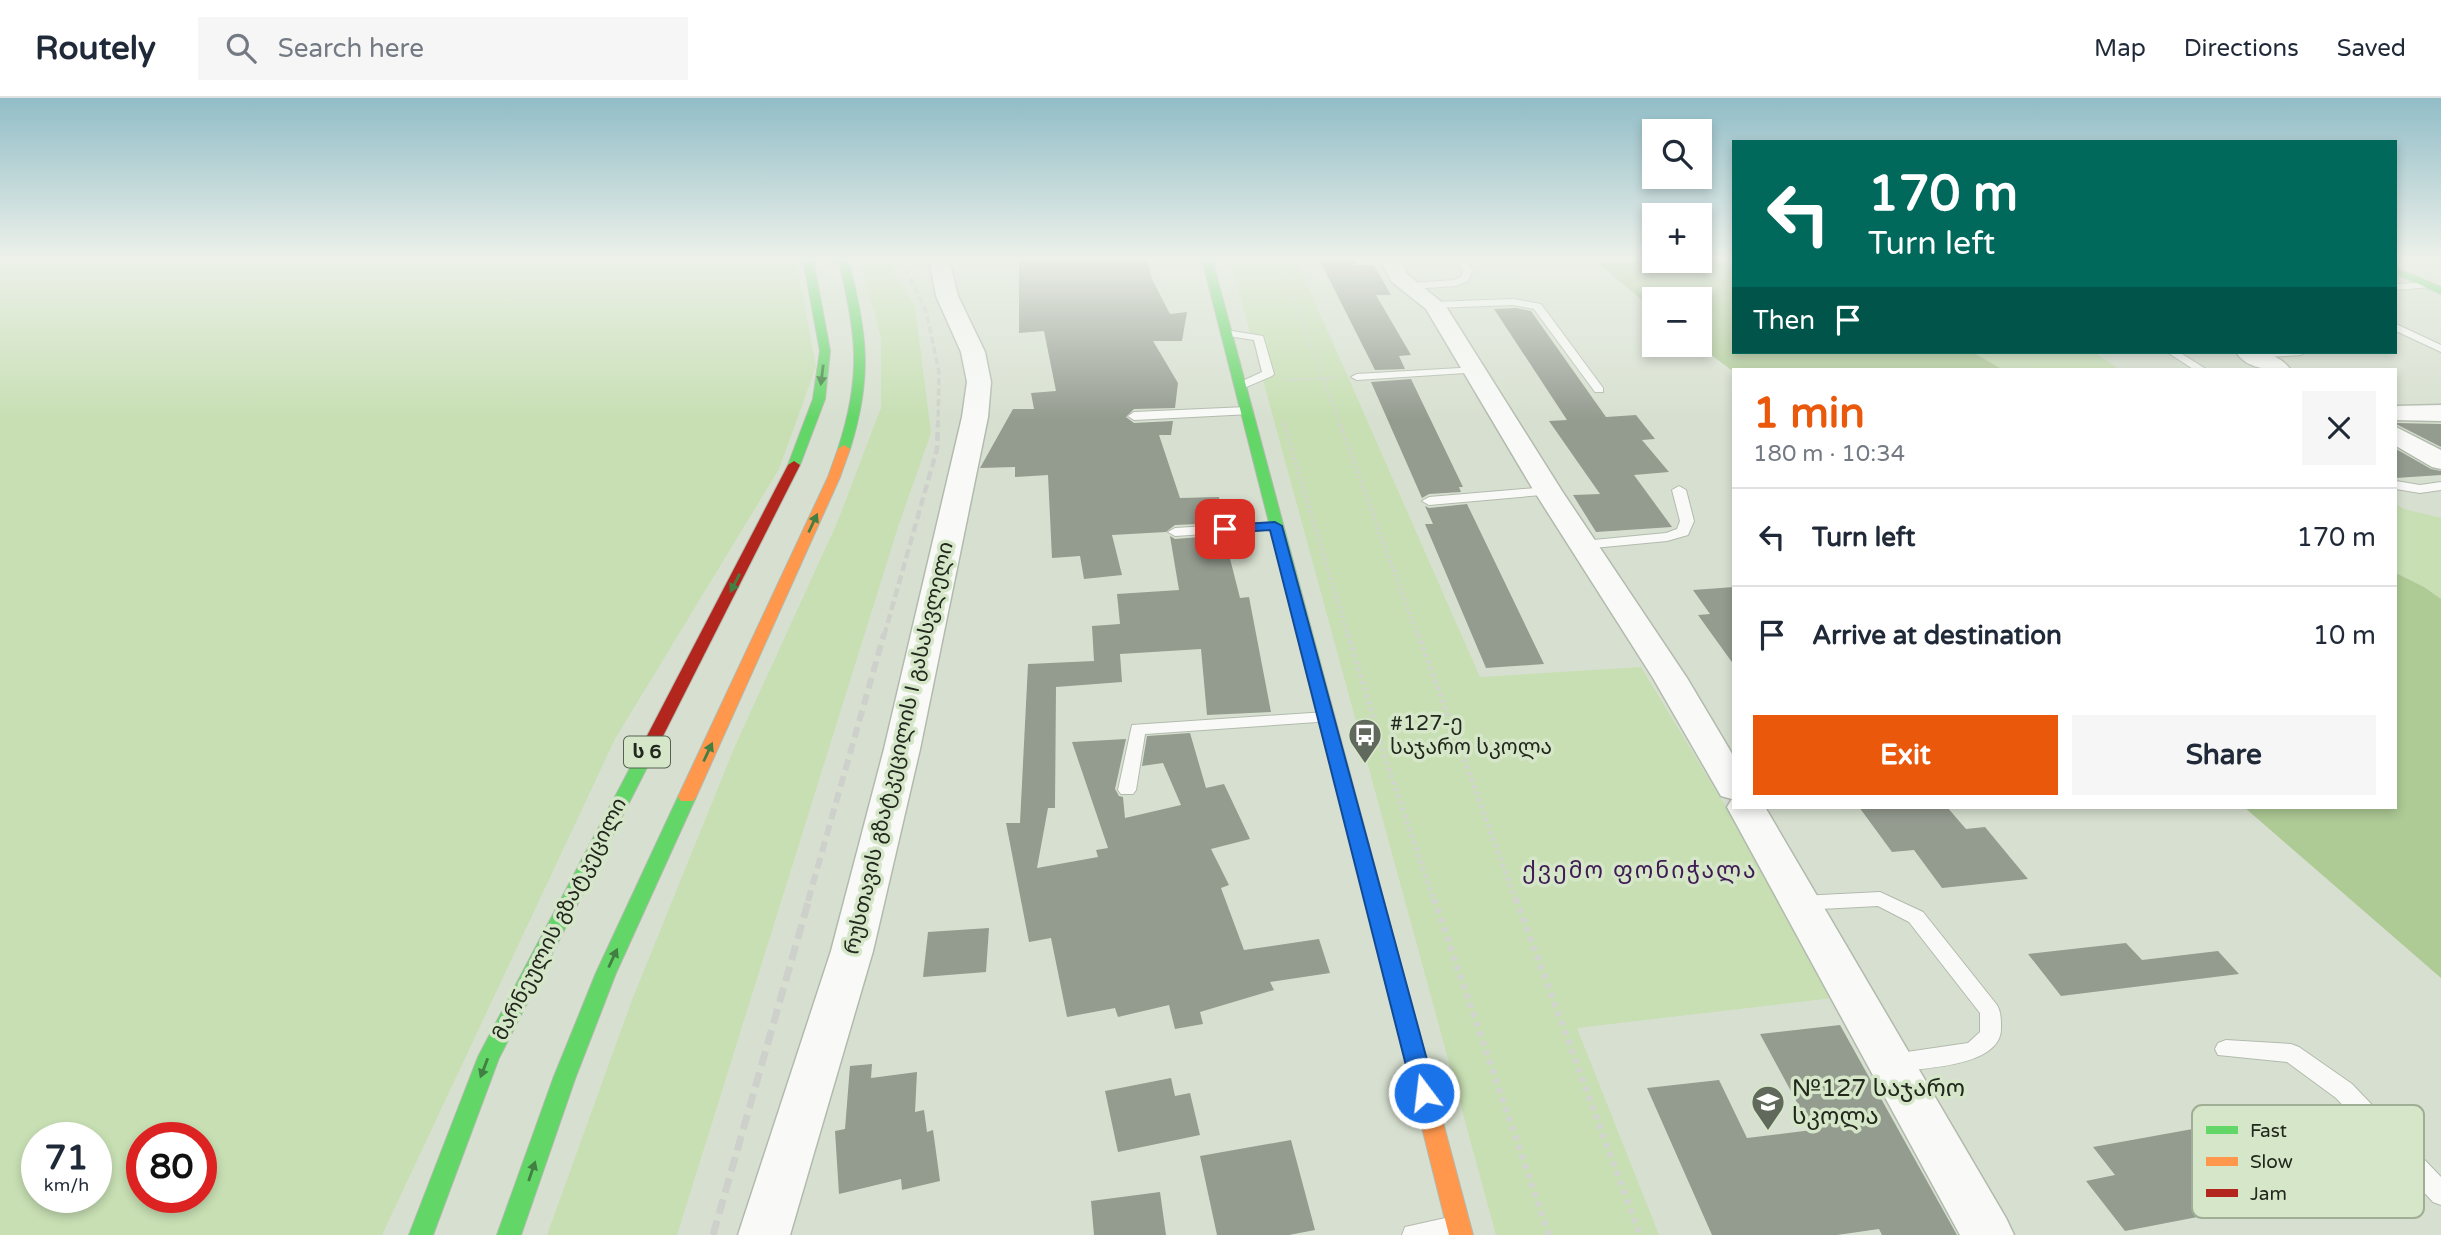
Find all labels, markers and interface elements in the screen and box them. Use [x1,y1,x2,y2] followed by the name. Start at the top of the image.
[198,17,688,80] search box
[35,29,156,68] text: Routely
[222,29,260,67] icon: search
[278,33,424,64] text: Search here
[2094,34,2146,63] text: Map
[2184,34,2299,63] text: Directions
[2337,34,2406,63] text: Saved
[1642,119,1712,357] map controls
[1642,119,1712,189] button: search
[1868,165,2018,224] text: 170 m
[1753,168,1844,259] icon: left
[1642,203,1712,273] button: +
[1868,225,1995,263] text: Turn left
[1642,287,1712,357] button: −
[1829,301,1867,339] icon: arrive
[1753,305,1815,336] text: Then
[817,364,828,386] one-way arrow
[1753,388,1865,439] text: 1 min
[2302,391,2376,465] button: close
[1753,440,1905,468] text: 180 m · 10:34
[1195,499,1255,559] pin
[1206,510,1244,548] icon: arrive
[808,512,819,533] one-way arrow
[1753,518,1791,556] icon: left
[1812,522,1915,553] text: Turn left
[2296,522,2376,553] text: 170 m
[839,539,959,957] street label: რუსთავის გზატკეცილის I გასასვლელი
[729,574,741,593] one-way arrow
[1753,616,1791,654] icon: arrive
[1812,620,2062,651] text: Arrive at destination
[2313,620,2376,651] text: 10 m
[1390,711,1552,760] place label: #127-ე საჯარო სკოლა
[1753,715,2058,795] button: Exit
[2072,715,2376,795] button: Share
[1346,716,1384,765] bus stop icon: #127-ე საჯარო სკოლა
[624,736,670,768] road number: ს 6
[703,742,714,762] one-way arrow
[488,794,632,1044] street label: მარნეულის გზატკეცილი
[1522,857,1758,885] district label: ქვემო ფონიჭალა
[607,948,619,968] one-way arrow
[1387,1056,1461,1130] position arrow
[479,1058,490,1079] one-way arrow
[1792,1074,1965,1131] place label: №127 საჯარო სკოლა
[1749,1083,1787,1132] school or university icon: №127 საჯარო სკოლა
[2192,1105,2424,1218] legend
[2250,1120,2287,1142] text: Fast
[126,1122,217,1213] speed limit sign: 80
[45,1137,88,1179] text: 71
[2250,1151,2293,1173] text: Slow
[527,1160,538,1181] one-way arrow
[44,1174,89,1196] text: km/h
[2250,1183,2287,1205] text: Jam

